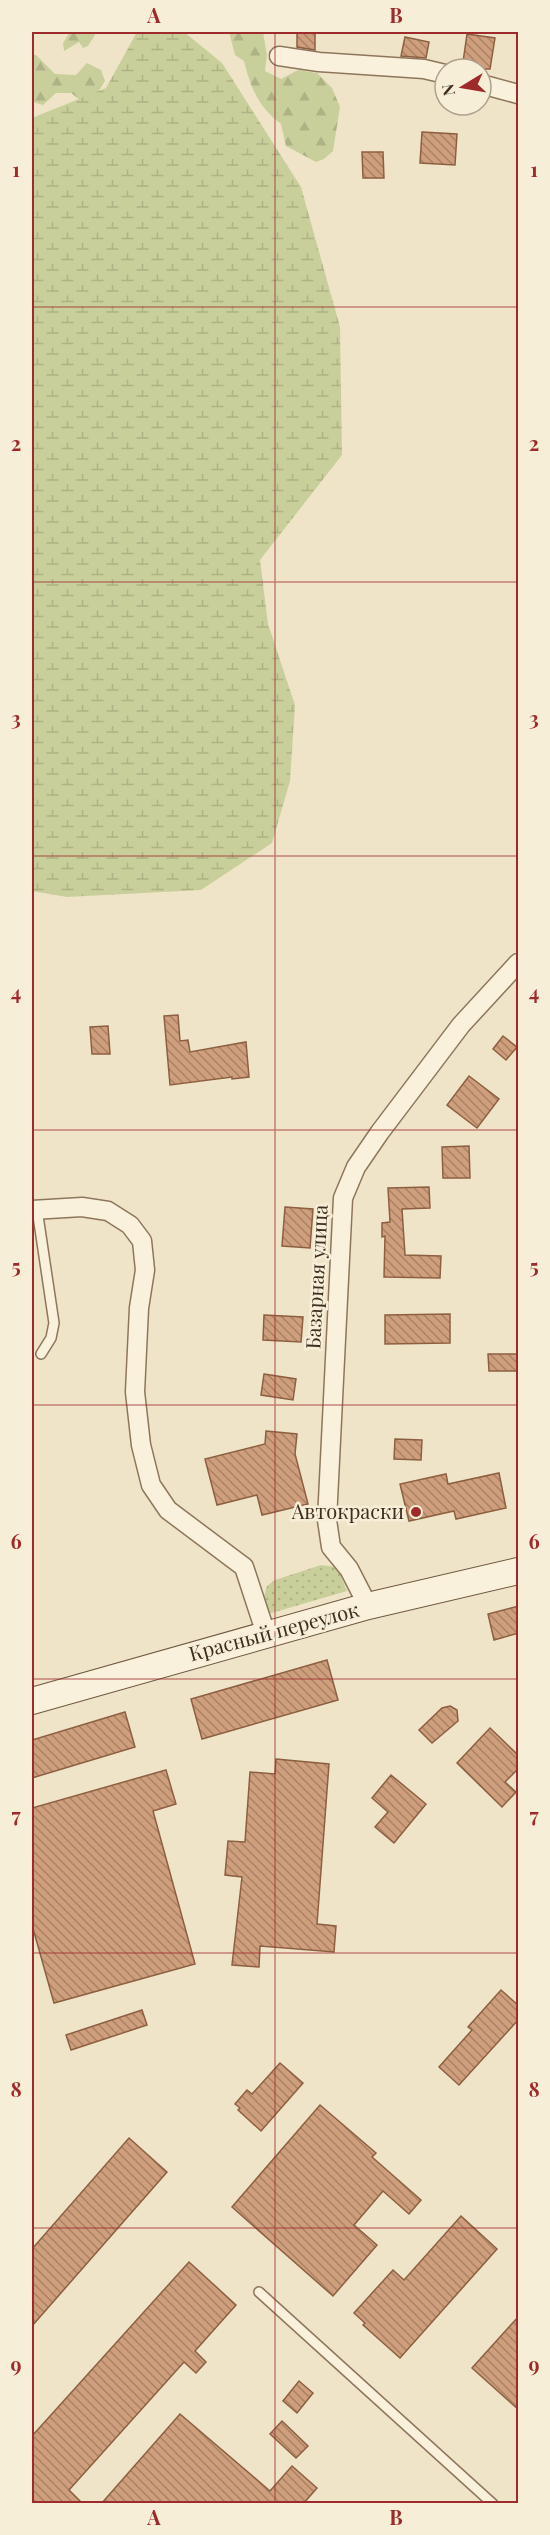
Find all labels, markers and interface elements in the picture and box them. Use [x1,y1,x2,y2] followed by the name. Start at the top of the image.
[146,1,161,28] text: A
[389,1,403,28] text: B
[433,57,493,117] north arrow
[436,82,459,98] text: N
[12,155,20,182] text: 1
[530,155,538,182] text: 1
[11,429,21,456] text: 2
[529,429,539,456] text: 2
[11,704,21,731] text: 3
[529,704,539,731] text: 3
[11,978,21,1005] text: 4
[529,978,539,1005] text: 4
[298,1204,333,1350] street label: Базарная улица
[11,1252,21,1279] text: 5
[529,1252,539,1279] text: 5
[291,1497,404,1524] place label: Автокраски
[409,1505,423,1519] marker: Автокраски
[10,1527,22,1554] text: 6
[528,1527,540,1554] text: 6
[186,1595,362,1666] street label: Красный переулок
[11,1801,21,1828] text: 7
[529,1801,539,1828] text: 7
[10,2075,22,2102] text: 8
[528,2075,540,2102] text: 8
[10,2350,22,2377] text: 9
[528,2350,540,2377] text: 9
[146,2503,161,2530] text: A
[389,2503,403,2530] text: B

